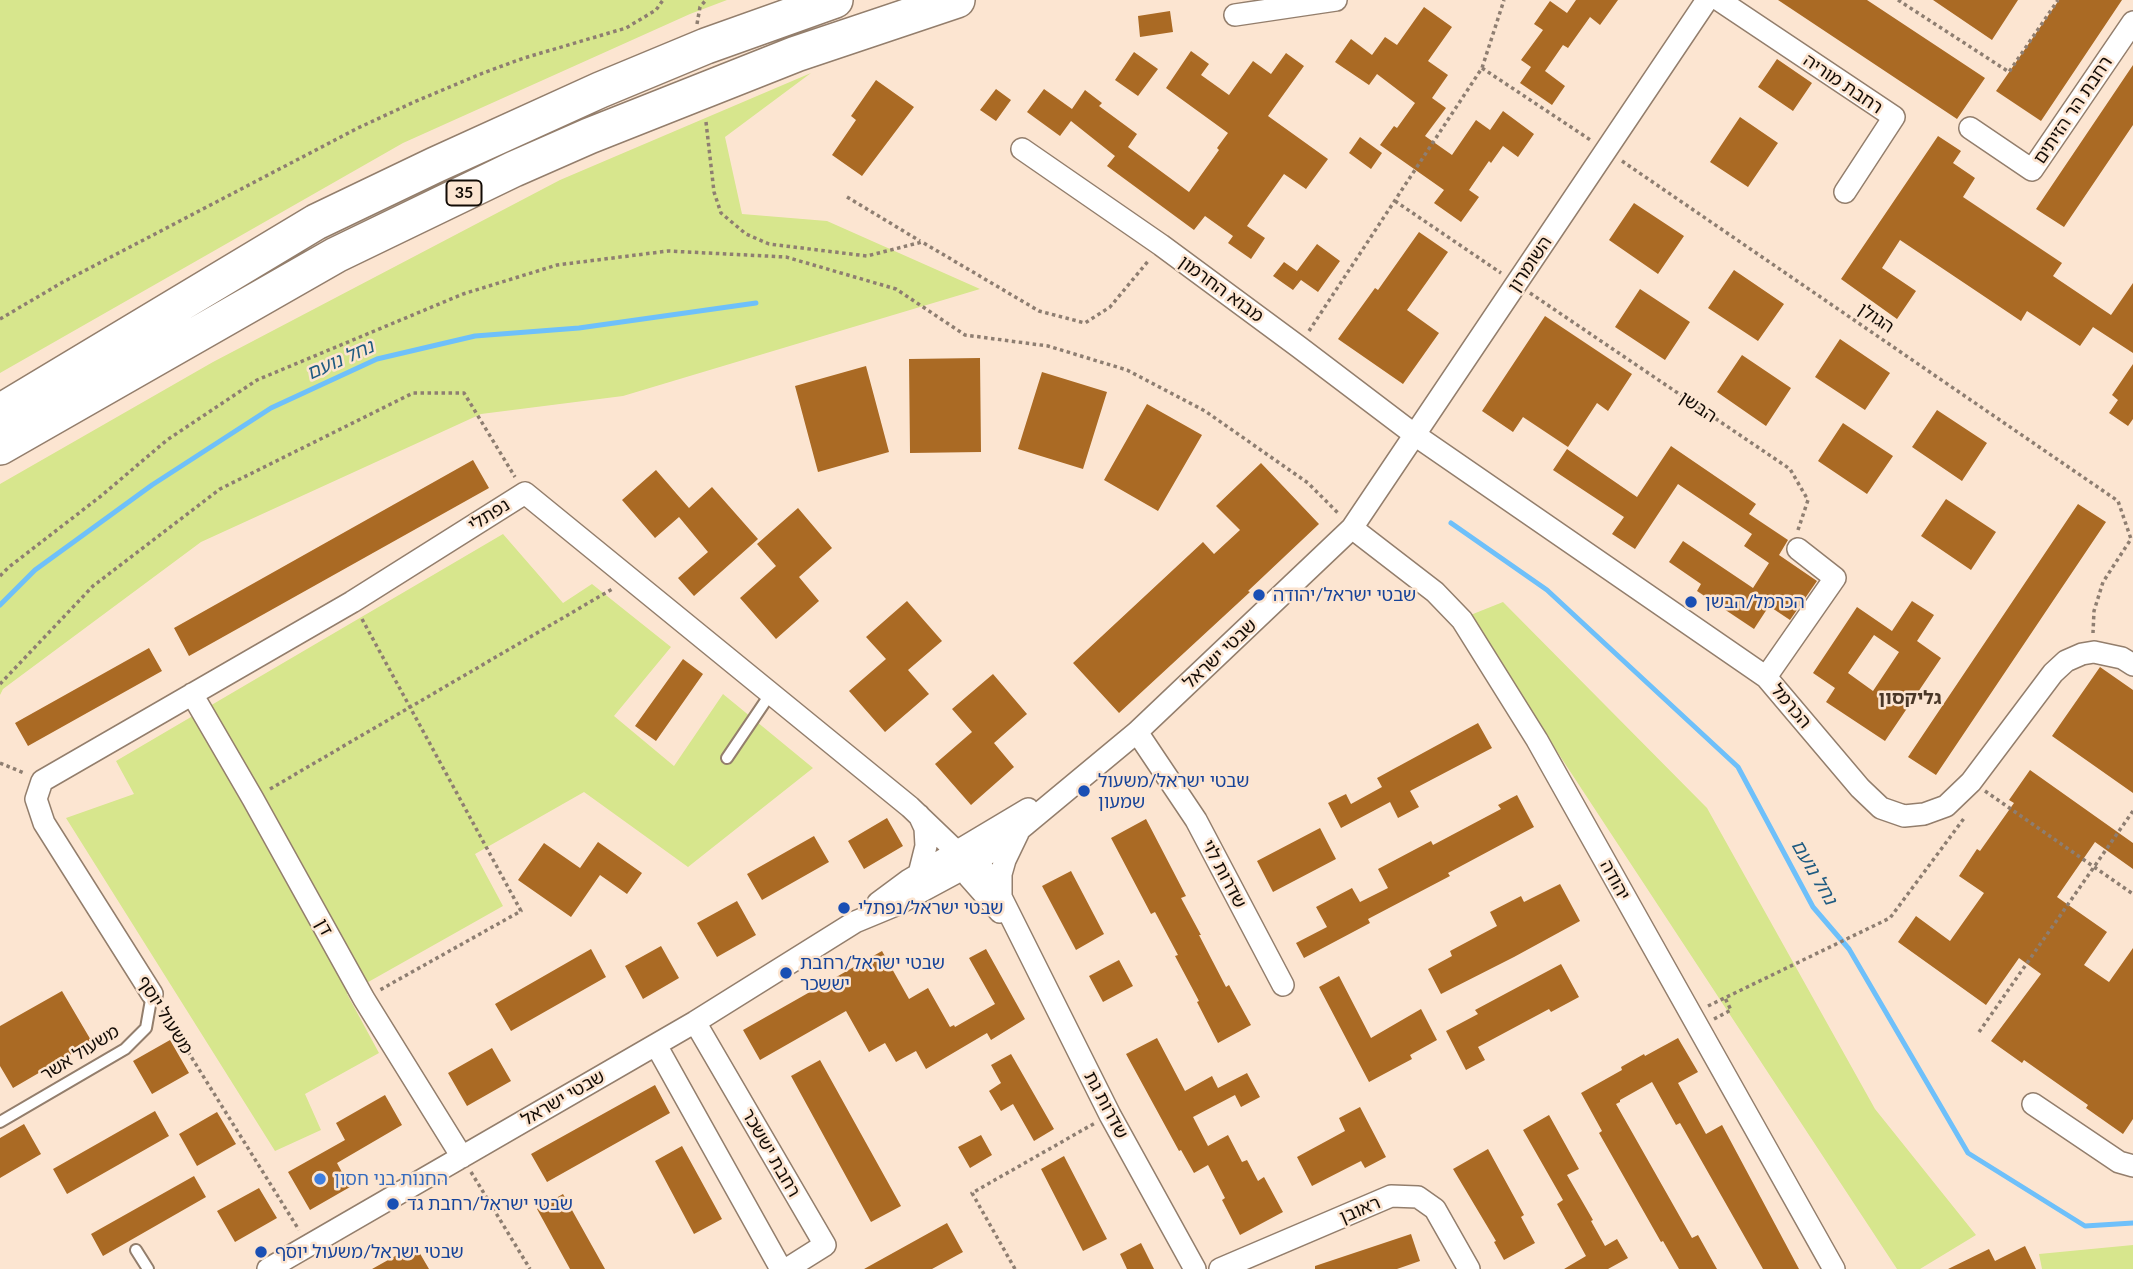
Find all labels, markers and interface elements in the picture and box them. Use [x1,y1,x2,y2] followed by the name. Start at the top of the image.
[1799,50,1887,118] street label: רחבת מוריה
[2029,52,2117,168] street label: רחבת הר הזיתים
[447,181,482,206] road number: 35
[1504,232,1556,296] street label: השומרון
[1174,251,1268,327] street label: מבוא החרמון
[1854,298,1898,338] street label: הגולן
[303,335,377,385] water label: נחל נועם
[1675,387,1721,427] street label: הבשן
[464,494,514,536] street label: נפתלי
[1273,584,1416,606] place label: שבטי ישראל/יהודה
[1251,587,1267,603] marker: שבטי ישראל/יהודה
[1705,591,1805,613] place label: הכרמל/הבשן
[1683,594,1699,610] marker: הכרמל/הבשן
[1179,614,1261,694] street label: שבטי ישראל
[1766,679,1816,733] street label: הכרמל
[1879,687,1941,709] district label: גליקסון
[1098,770,1249,812] place label: שבטי ישראל/משעול שמעון
[1076,783,1092,799] marker: שבטי ישראל/משעול שמעון
[1786,835,1842,909] water label: נחל נועם
[1197,836,1251,912] street label: שדרות לוי
[1595,856,1635,904] street label: יהודה
[858,897,1003,919] place label: שבטי ישראל/נפתלי
[836,900,852,916] marker: שבטי ישראל/נפתלי
[311,915,337,939] street label: דן
[800,952,945,995] place label: שבטי ישראל/רחבת יששכר
[778,965,794,981] marker: שבטי ישראל/רחבת יששכר
[133,972,197,1058] street label: משעול יוסף
[37,1020,123,1086] street label: משעול אשר
[517,1065,609,1131] street label: שבטי ישראל
[1079,1068,1133,1142] street label: שדרות גת
[737,1105,805,1201] street label: רחבת יששכר
[334,1168,448,1190] place label: החנות בני חסון
[312,1171,328,1187] marker: החנות בני חסון
[1336,1192,1384,1228] street label: ראובן
[407,1193,573,1215] place label: שבטי ישראל/רחבת גד
[385,1196,401,1212] marker: שבטי ישראל/רחבת גד
[275,1241,464,1263] place label: שבטי ישראל/משעול יוסף
[253,1244,269,1260] marker: שבטי ישראל/משעול יוסף

